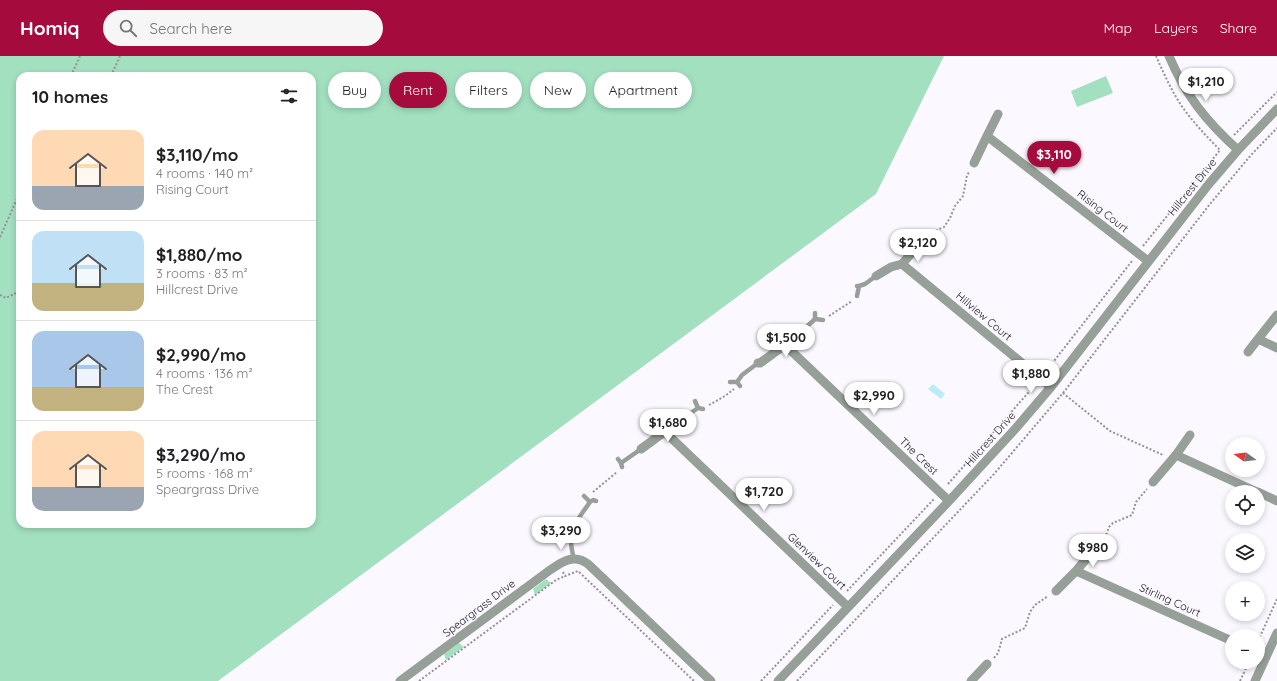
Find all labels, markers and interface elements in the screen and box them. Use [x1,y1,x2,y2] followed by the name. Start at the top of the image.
[103,10,383,46] search box
[20,16,79,40] text: Homiq
[117,17,139,39] icon: search
[149,19,232,38] text: Search here
[1103,19,1132,37] text: Map
[1154,19,1198,37] text: Layers
[1220,19,1257,37] text: Share
[1173,68,1239,102] pin: $1,210
[328,72,381,108] chip: Buy
[389,72,447,108] chip: Rent
[455,72,522,108] chip: Filters
[530,72,586,108] chip: New
[594,72,692,108] chip: Apartment
[1188,73,1224,89] text: $1,210
[278,85,300,107] icon: filters
[32,86,108,107] text: 10 homes
[1021,141,1087,175] pin: $3,110
[156,144,238,165] text: $3,110/mo
[64,146,112,194] icon: home
[1036,146,1072,162] text: $3,110
[1165,156,1219,218] street label: Hillcrest Drive
[156,165,253,181] text: 4 rooms · 140 m²
[156,181,229,197] text: Rising Court
[1074,187,1132,236] street label: Rising Court
[885,229,951,263] pin: $2,120
[899,234,937,250] text: $2,120
[156,244,242,265] text: $1,880/mo
[64,247,112,295] icon: home
[156,265,248,281] text: 3 rooms · 83 m²
[156,281,238,297] text: Hillcrest Drive
[953,289,1015,344] street label: Hillview Court
[753,324,819,358] pin: $1,500
[766,329,806,345] text: $1,500
[156,344,246,365] text: $2,990/mo
[64,347,112,395] icon: home
[998,360,1064,394] pin: $1,880
[156,365,253,381] text: 4 rooms · 136 m²
[1012,365,1050,381] text: $1,880
[156,381,213,397] text: The Crest
[841,382,907,416] pin: $2,990
[853,387,895,403] text: $2,990
[962,408,1018,470] street label: Hillcrest Drive
[635,409,701,443] pin: $1,680
[649,414,687,430] text: $1,680
[897,434,941,478] street label: The Crest
[1225,437,1265,477] north arrow
[1225,437,1265,669] map controls
[156,444,246,465] text: $3,290/mo
[64,447,112,495] icon: home
[156,465,253,481] text: 5 rooms · 168 m²
[731,478,797,512] pin: $1,720
[156,481,259,497] text: Speargrass Drive
[745,483,783,499] text: $1,720
[1225,485,1265,525] button: locate
[528,517,594,551] pin: $3,290
[540,522,582,538] text: $3,290
[785,529,849,593] street label: Glenview Court
[1225,533,1265,573] button: layers
[1069,534,1117,568] pin: $980
[1078,539,1108,555] text: $980
[440,576,518,640] street label: Speargrass Drive
[1137,580,1203,620] street label: Stirling Court
[1225,581,1265,621] button: +
[1225,629,1265,669] button: −

